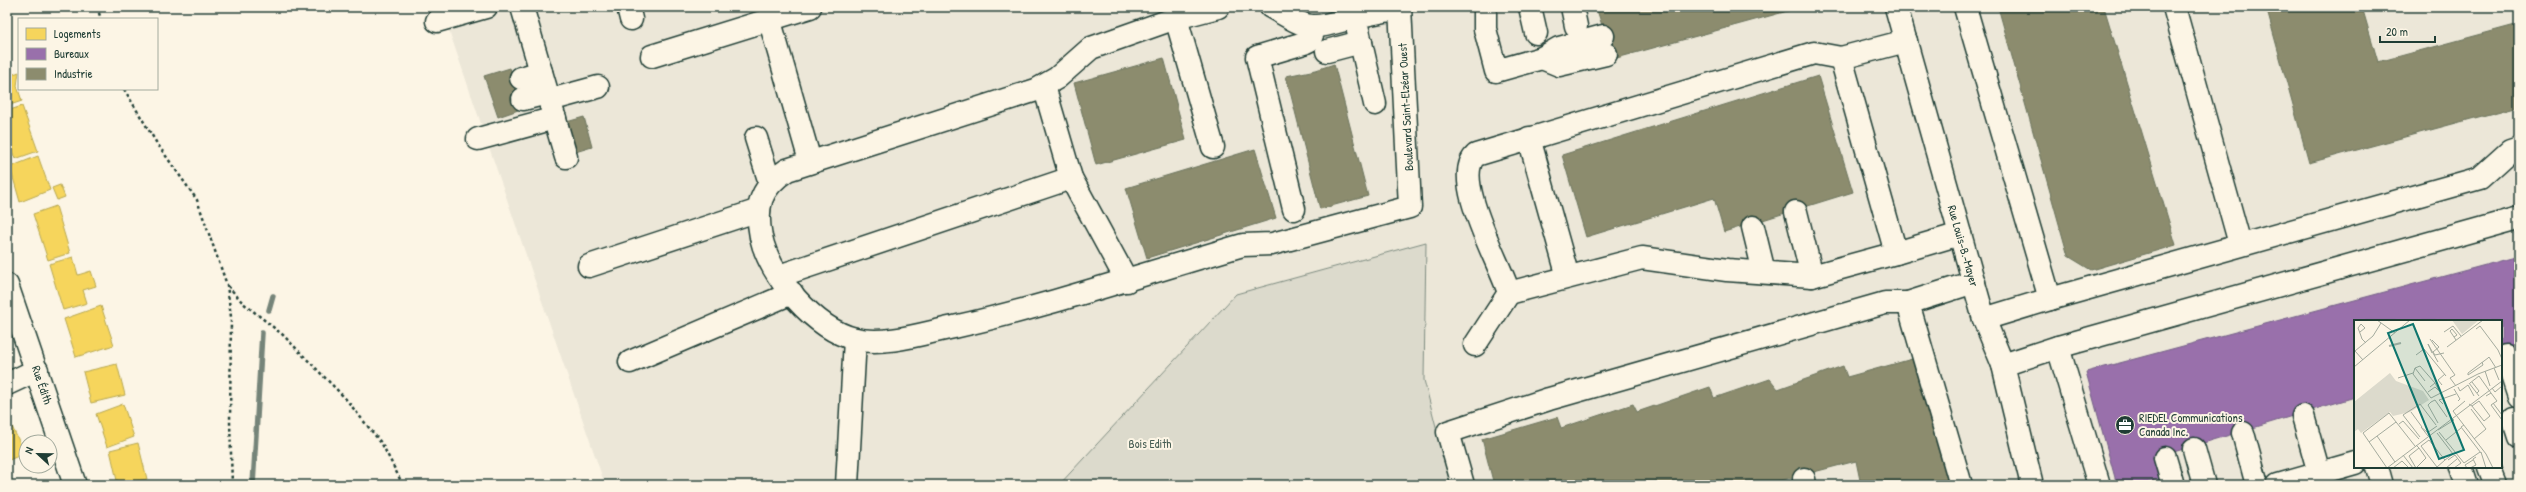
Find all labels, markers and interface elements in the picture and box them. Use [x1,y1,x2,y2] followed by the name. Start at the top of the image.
[18,18,158,90] legend
[2380,18,2435,44] scale bar
[2386,23,2408,40] text: 20 m
[54,25,101,42] text: Logements
[1394,42,1417,171] street label: Boulevard Saint-Elzéar Ouest
[54,45,89,62] text: Bureaux
[54,65,93,82] text: Industrie
[1944,203,1983,289] street label: Rue Louis-B.-Mayer
[2354,320,2502,468] inset map
[28,363,57,406] street label: Rue Édith
[2139,409,2243,440] place label: RIEDEL Communications Canada Inc.
[2114,414,2136,436] office icon: RIEDEL Communications Canada Inc.
[18,434,58,474] north arrow
[1129,435,1171,452] park label: Bois Edith
[21,445,36,456] text: N

